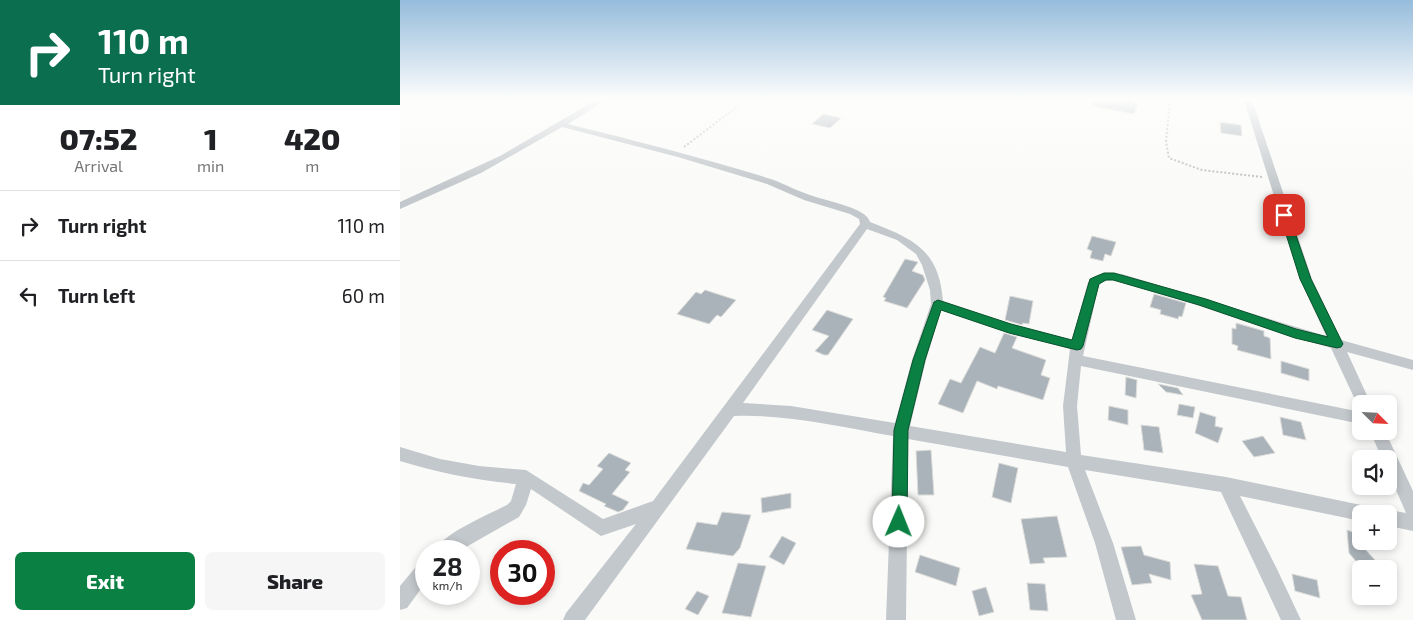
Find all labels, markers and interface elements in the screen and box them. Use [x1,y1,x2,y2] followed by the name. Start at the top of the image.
[98,19,189,61] text: 110 m
[15,20,80,85] icon: right
[98,61,196,87] text: Turn right
[60,120,138,156] text: 07:52
[204,120,218,156] text: 1
[284,120,340,156] text: 420
[74,156,123,175] text: Arrival
[197,156,224,175] text: min
[305,156,319,175] text: m
[1263,194,1305,236] pin
[1270,201,1298,229] icon: arrive
[15,212,43,240] icon: right
[58,214,146,237] text: Turn right
[338,214,385,237] text: 110 m
[15,282,43,310] icon: left
[58,284,135,307] text: Turn left
[342,284,385,307] text: 60 m
[1352,395,1398,440] north arrow
[1352,395,1397,605] map controls
[1352,450,1397,495] button: sound
[872,495,924,547] position arrow
[1352,505,1397,550] button: +
[490,540,555,605] speed limit sign: 30
[432,551,463,581] text: 28
[15,552,195,610] button: Exit
[205,552,385,610] button: Share
[1352,560,1397,605] button: −
[433,578,462,592] text: km/h

